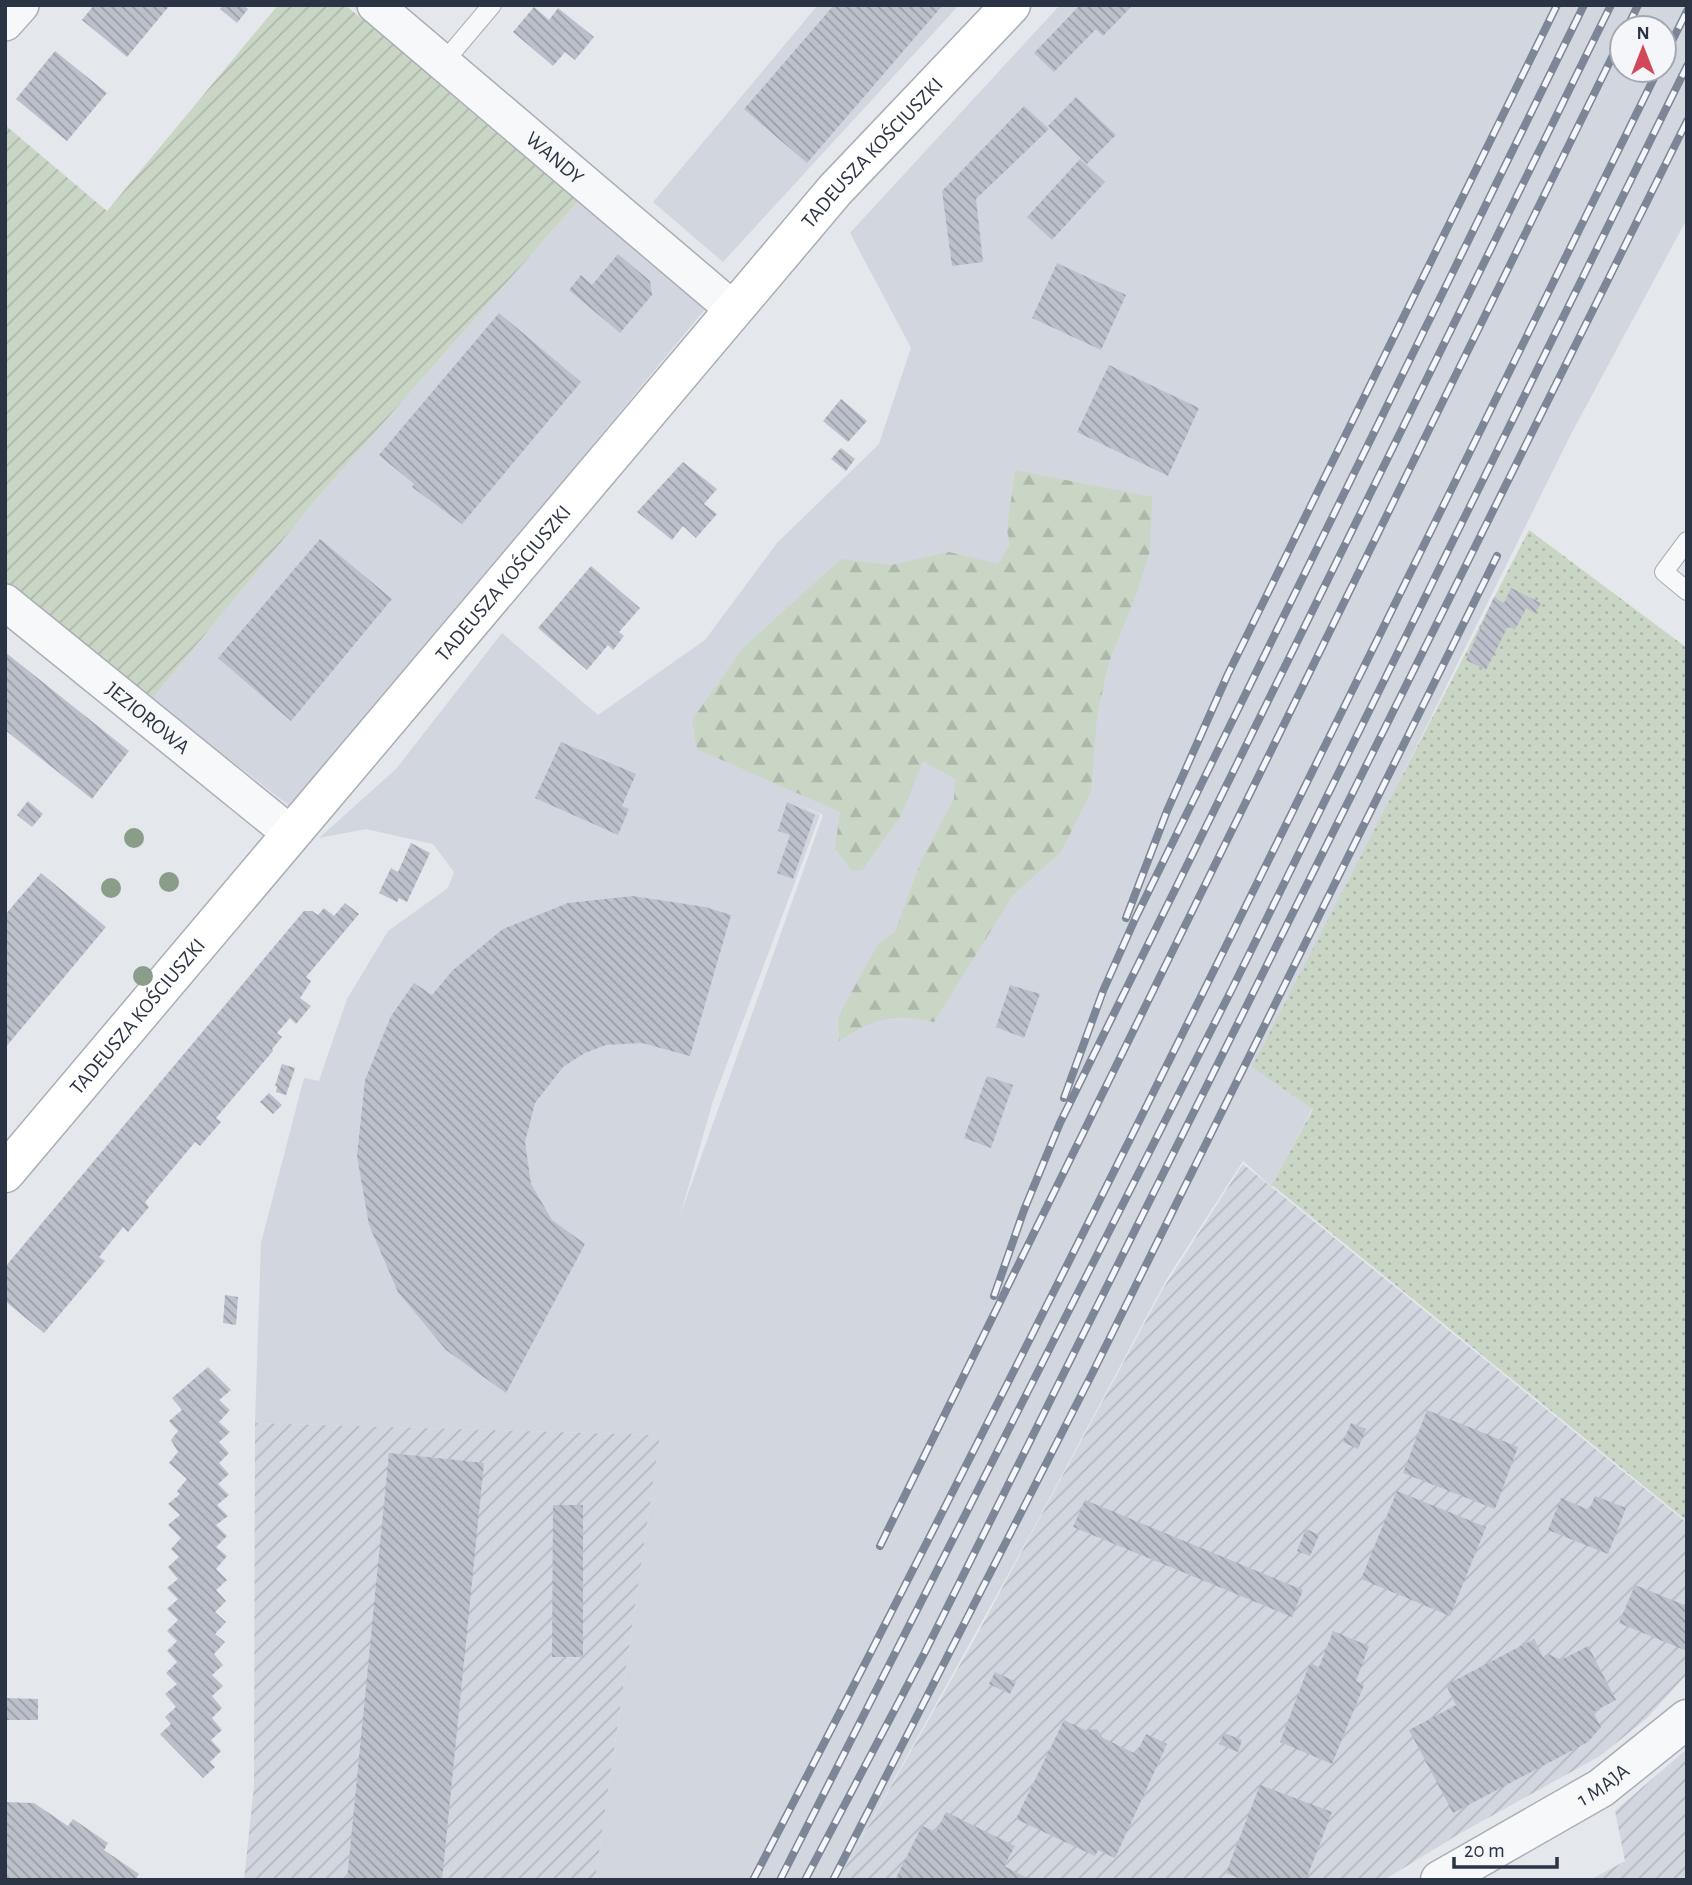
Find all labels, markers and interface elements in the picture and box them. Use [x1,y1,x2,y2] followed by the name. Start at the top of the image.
[1608,14,1678,84] north arrow
[1636,24,1650,43] text: N
[797,73,947,232] street label: TADEUSZA KOŚCIUSZKI
[522,128,588,188] street label: WANDY
[431,501,575,665] street label: TADEUSZA KOŚCIUSZKI
[102,678,194,758] street label: JEZIOROWA
[66,934,209,1098] street label: TADEUSZA KOŚCIUSZKI
[1574,1759,1633,1810] street label: 1 MAJA
[1454,1826,1557,1870] scale bar
[1464,1840,1505,1861] text: 20 m

